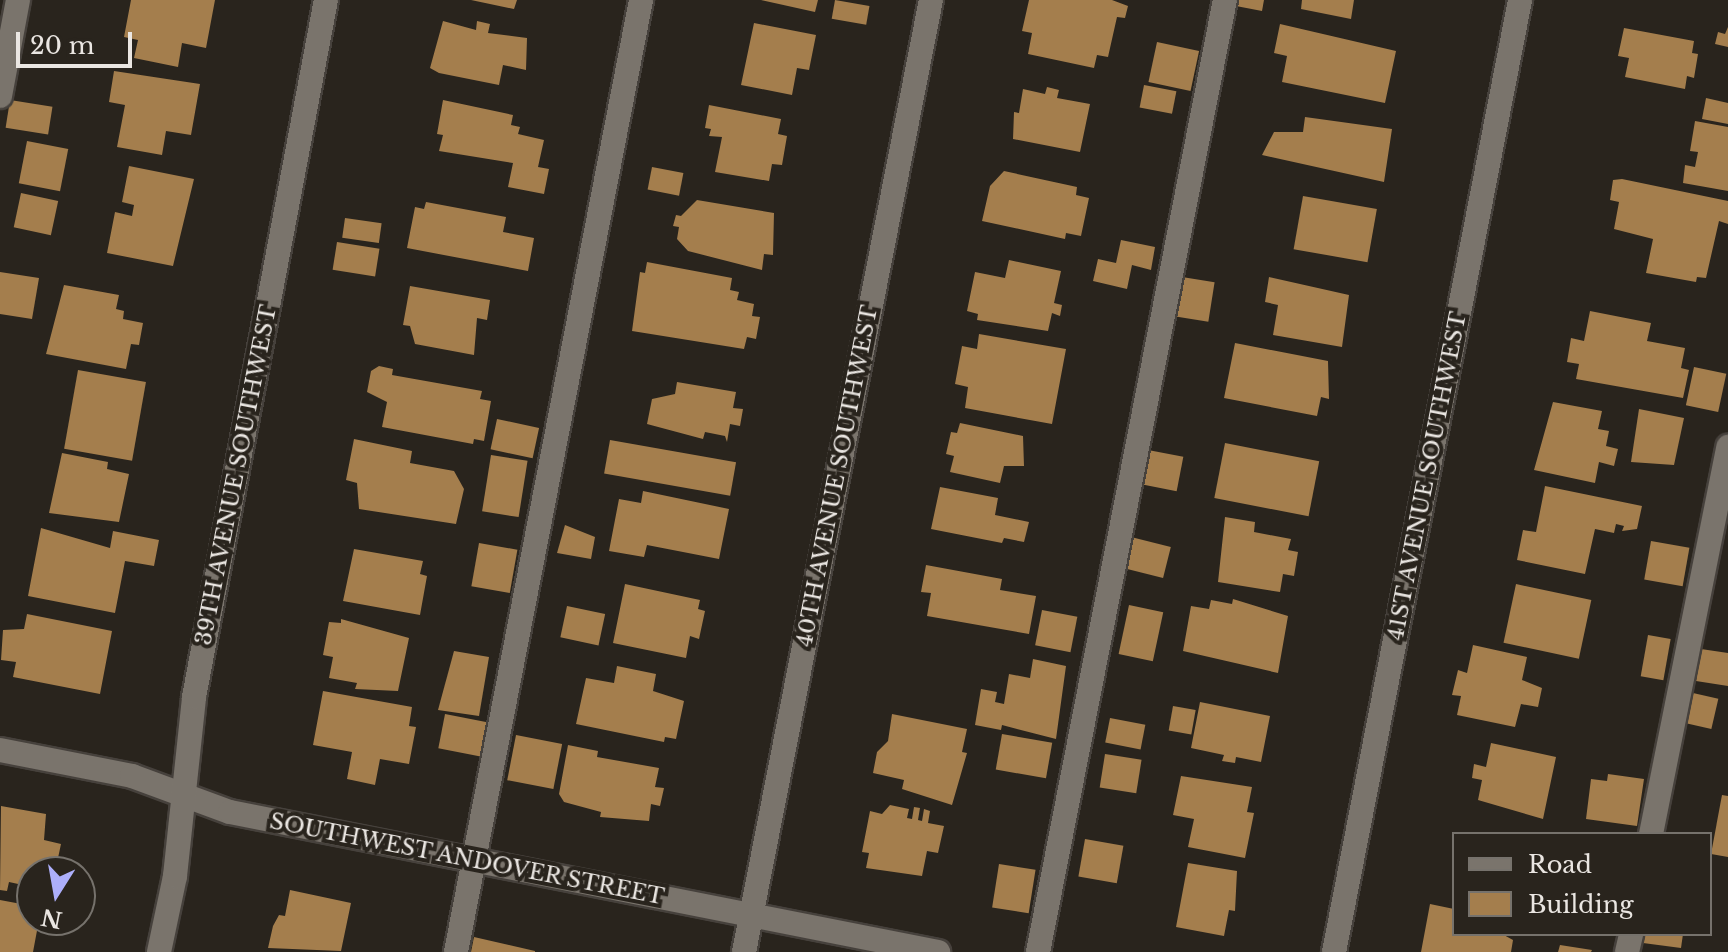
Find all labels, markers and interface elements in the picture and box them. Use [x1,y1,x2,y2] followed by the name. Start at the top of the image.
[20,16,136,66] scale bar
[30,31,95,60] text: 20 m
[190,302,282,648] street label: 39TH AVENUE SOUTHWEST
[791,303,883,649] street label: 40TH AVENUE SOUTHWEST
[1382,309,1472,643] street label: 41ST AVENUE SOUTHWEST
[266,808,668,910] street label: SOUTHWEST ANDOVER STREET
[1452,832,1712,936] legend
[1528,850,1592,879] text: Road
[16,856,96,936] north arrow
[1528,890,1634,919] text: Building
[39,903,64,933] text: N

